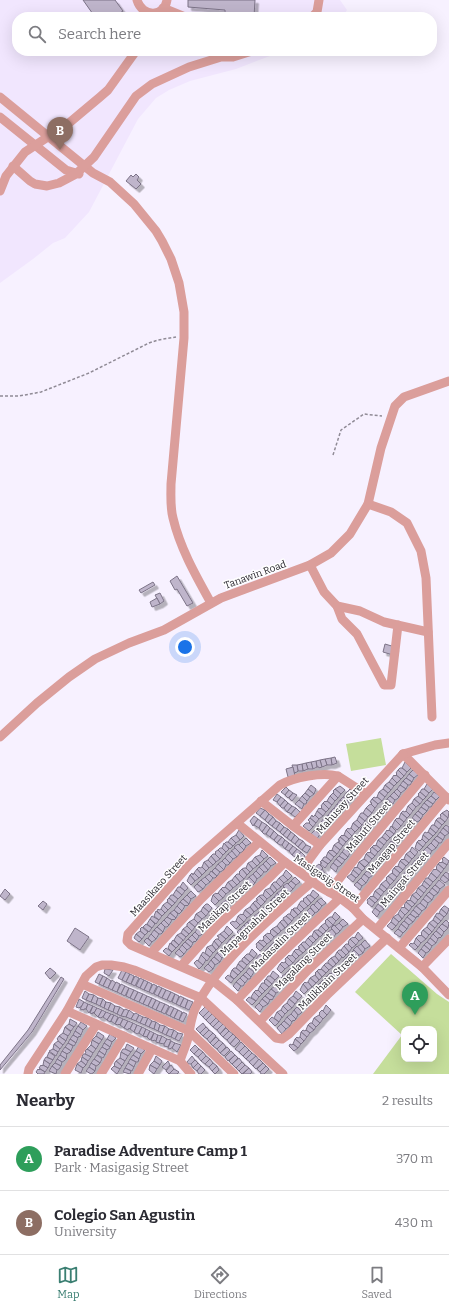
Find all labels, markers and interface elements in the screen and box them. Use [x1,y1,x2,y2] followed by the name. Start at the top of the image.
[12,12,437,56] search box
[26,23,48,45] icon: search
[58,25,141,43] text: Search here
[47,117,73,150] pin: B
[223,558,288,592] street label: Tanawin Road
[175,637,195,657] your location
[314,775,372,836] street label: Mahusay Street
[344,798,394,855] street label: Mabuti Street
[366,817,418,876] street label: Maagap Street
[378,849,432,910] street label: Maingat Street
[128,852,190,919] street label: Maasikaso Street
[291,852,362,905] street label: Masigasig Street
[196,878,254,935] street label: Masikap Street
[218,887,292,959] street label: Mapagmahal Street
[249,910,313,974] street label: Madasalin Street
[273,930,335,993] street label: Magalang Street
[296,950,360,1013] street label: Malikhain Street
[402,982,428,1015] pin: A
[401,1026,437,1062] map controls
[401,1026,437,1062] button: locate
[16,1090,75,1111] text: Nearby
[382,1093,433,1108] text: 2 results
[54,1142,247,1160] text: Paradise Adventure Camp 1
[24,1151,34,1166] text: A
[396,1151,433,1166] text: 370 m
[54,1160,189,1175] text: Park · Masigasig Street
[54,1206,195,1224] text: Colegio San Agustin
[25,1215,33,1230] text: B
[395,1215,433,1230] text: 430 m
[54,1224,116,1239] text: University
[57,1264,79,1301] tab: Map
[194,1264,247,1301] tab: Directions
[361,1264,392,1301] tab: Saved

